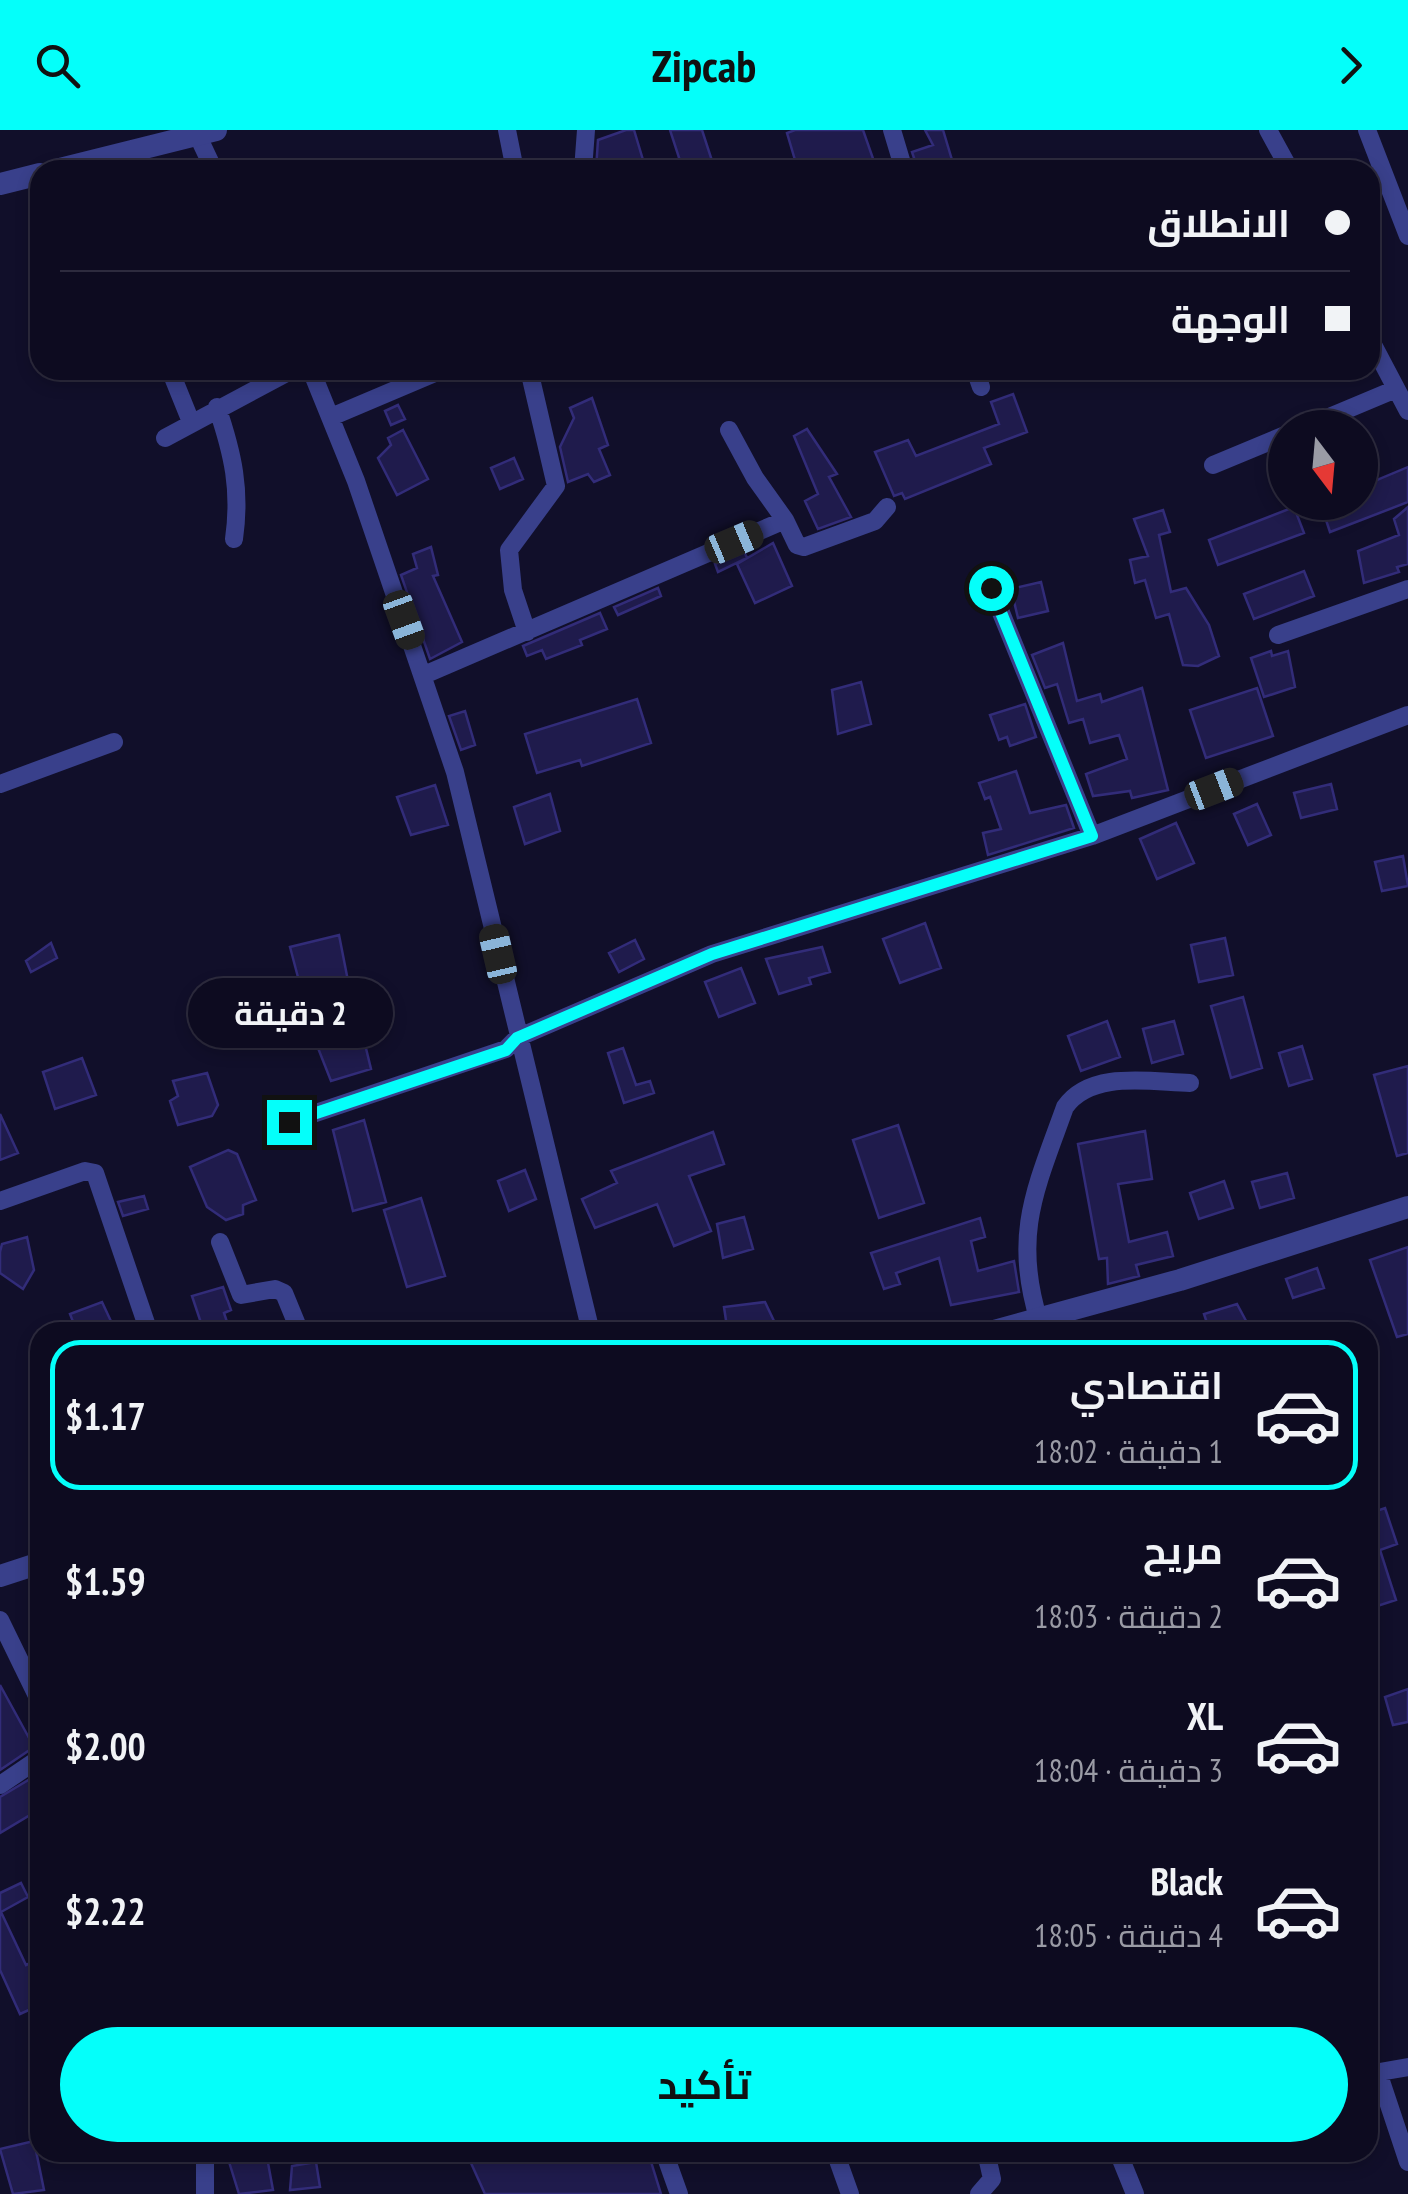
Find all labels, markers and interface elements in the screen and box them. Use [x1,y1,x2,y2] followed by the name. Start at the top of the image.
[652,36,756,94] text: Zipcab
[30,38,85,93] icon: search
[1323,38,1378,93] icon: forward
[1147,198,1290,247] text: الانطلاق
[1171,294,1290,343] text: الوجهة
[1268,410,1378,520] north arrow
[1268,410,1378,520] map controls
[701,516,767,568] car
[969,566,1014,611] route start
[380,587,428,653] car
[1181,764,1247,814] car
[477,921,519,987] car
[186,977,392,1047] callout: 2 دقيقة
[234,992,347,1034] text: 2 دقيقة
[267,1100,312,1145] route end
[1070,1360,1223,1409] text: اقتصادي
[1253,1370,1343,1460] icon: car
[65,1391,146,1440] text: $1.17
[1034,1430,1223,1472] text: 1 دقيقة · 18:02
[1143,1525,1223,1574] text: مريح
[1253,1535,1343,1625] icon: car
[65,1556,146,1605] text: $1.59
[1034,1595,1223,1637] text: 2 دقيقة · 18:03
[1187,1691,1223,1740] text: XL
[1253,1700,1343,1790] icon: car
[65,1721,146,1770] text: $2.00
[1034,1749,1223,1791] text: 3 دقيقة · 18:04
[1150,1856,1223,1905] text: Black
[1253,1865,1343,1955] icon: car
[65,1886,146,1935] text: $2.22
[1034,1914,1223,1956] text: 4 دقيقة · 18:05
[60,2027,1348,2142] button: تأكيد

